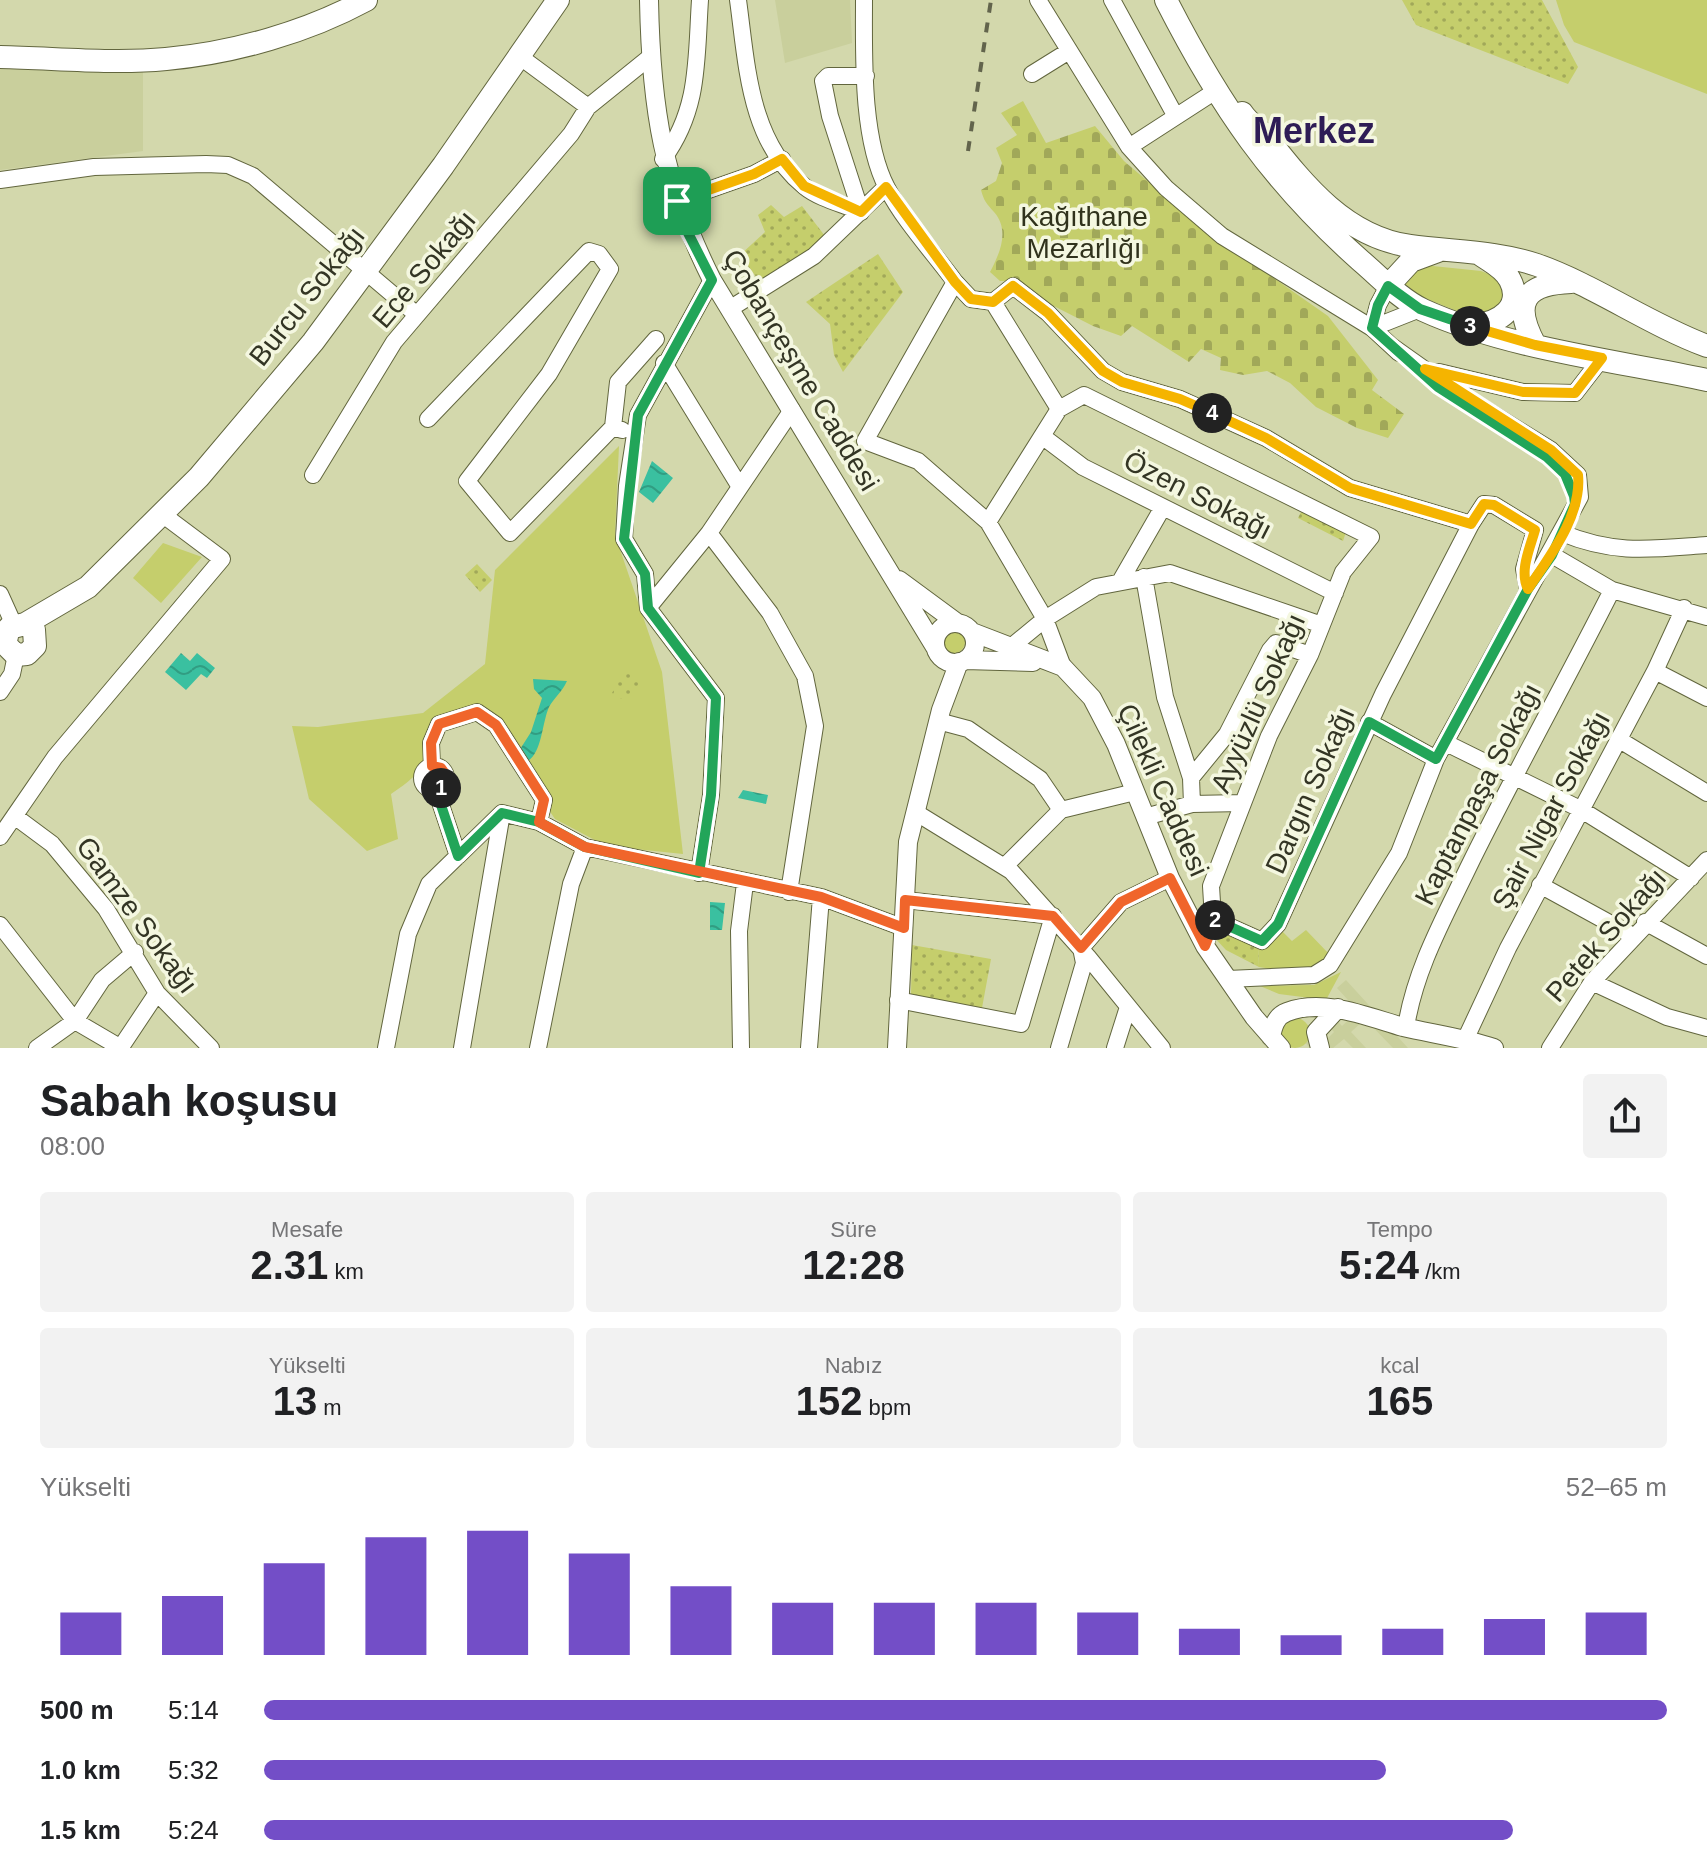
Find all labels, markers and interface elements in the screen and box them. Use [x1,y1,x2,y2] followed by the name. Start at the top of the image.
[1253,110,1375,151] district label: Merkez
[643,167,711,235] pin
[655,179,699,223] icon: arrive
[1020,201,1148,264] park label: Kağıthane Mezarlığı
[366,204,482,334] street label: Ece Sokağı
[243,220,371,372] street label: Burcu Sokağı
[717,244,885,496] street label: Çobançeşme Caddesi
[1450,306,1490,346] pin: 3
[1464,313,1476,338] text: 3
[1192,393,1232,433] pin: 4
[1206,400,1218,425] text: 4
[1119,444,1277,546] street label: Özen Sokağı
[1205,609,1311,797] street label: Ayyüzlü Sokağı
[1409,678,1547,910] street label: Kaptanpaşa Sokağı
[1111,699,1215,881] street label: Çilekli Caddesi
[1259,702,1361,878] street label: Dargın Sokağı
[1486,706,1616,914] street label: Şair Nigar Sokağı
[421,768,461,808] pin: 1
[435,775,447,800] text: 1
[70,831,204,999] street label: Gamze Sokağı
[1540,862,1672,1008] street label: Petek Sokağı
[1195,900,1235,940] pin: 2
[1209,907,1221,932] text: 2
[1583,1074,1667,1158] button: share
[40,1076,338,1125] text: Sabah koşusu
[40,1131,105,1161] text: 08:00
[271,1217,343,1242] text: Mesafe
[830,1217,877,1242] text: Süre
[1367,1217,1433,1242] text: Tempo
[251,1243,328,1287] text: 2.31
[802,1243,905,1287] text: 12:28
[1339,1243,1419,1287] text: 5:24
[328,1259,364,1284] text: km
[1419,1259,1461,1284] text: /km
[269,1353,346,1378] text: Yükselti
[825,1353,882,1378] text: Nabız
[1380,1353,1419,1378] text: kcal
[273,1379,317,1423] text: 13
[796,1379,862,1423] text: 152
[1366,1379,1433,1423] text: 165
[317,1395,342,1420] text: m
[862,1395,911,1420] text: bpm
[40,1472,131,1502] text: Yükselti
[1566,1472,1667,1502] text: 52–65 m
[40,1695,114,1725] text: 500 m
[168,1695,219,1725] text: 5:14
[40,1755,121,1785] text: 1.0 km
[168,1755,219,1785] text: 5:32
[40,1815,121,1845] text: 1.5 km
[168,1815,219,1845] text: 5:24

